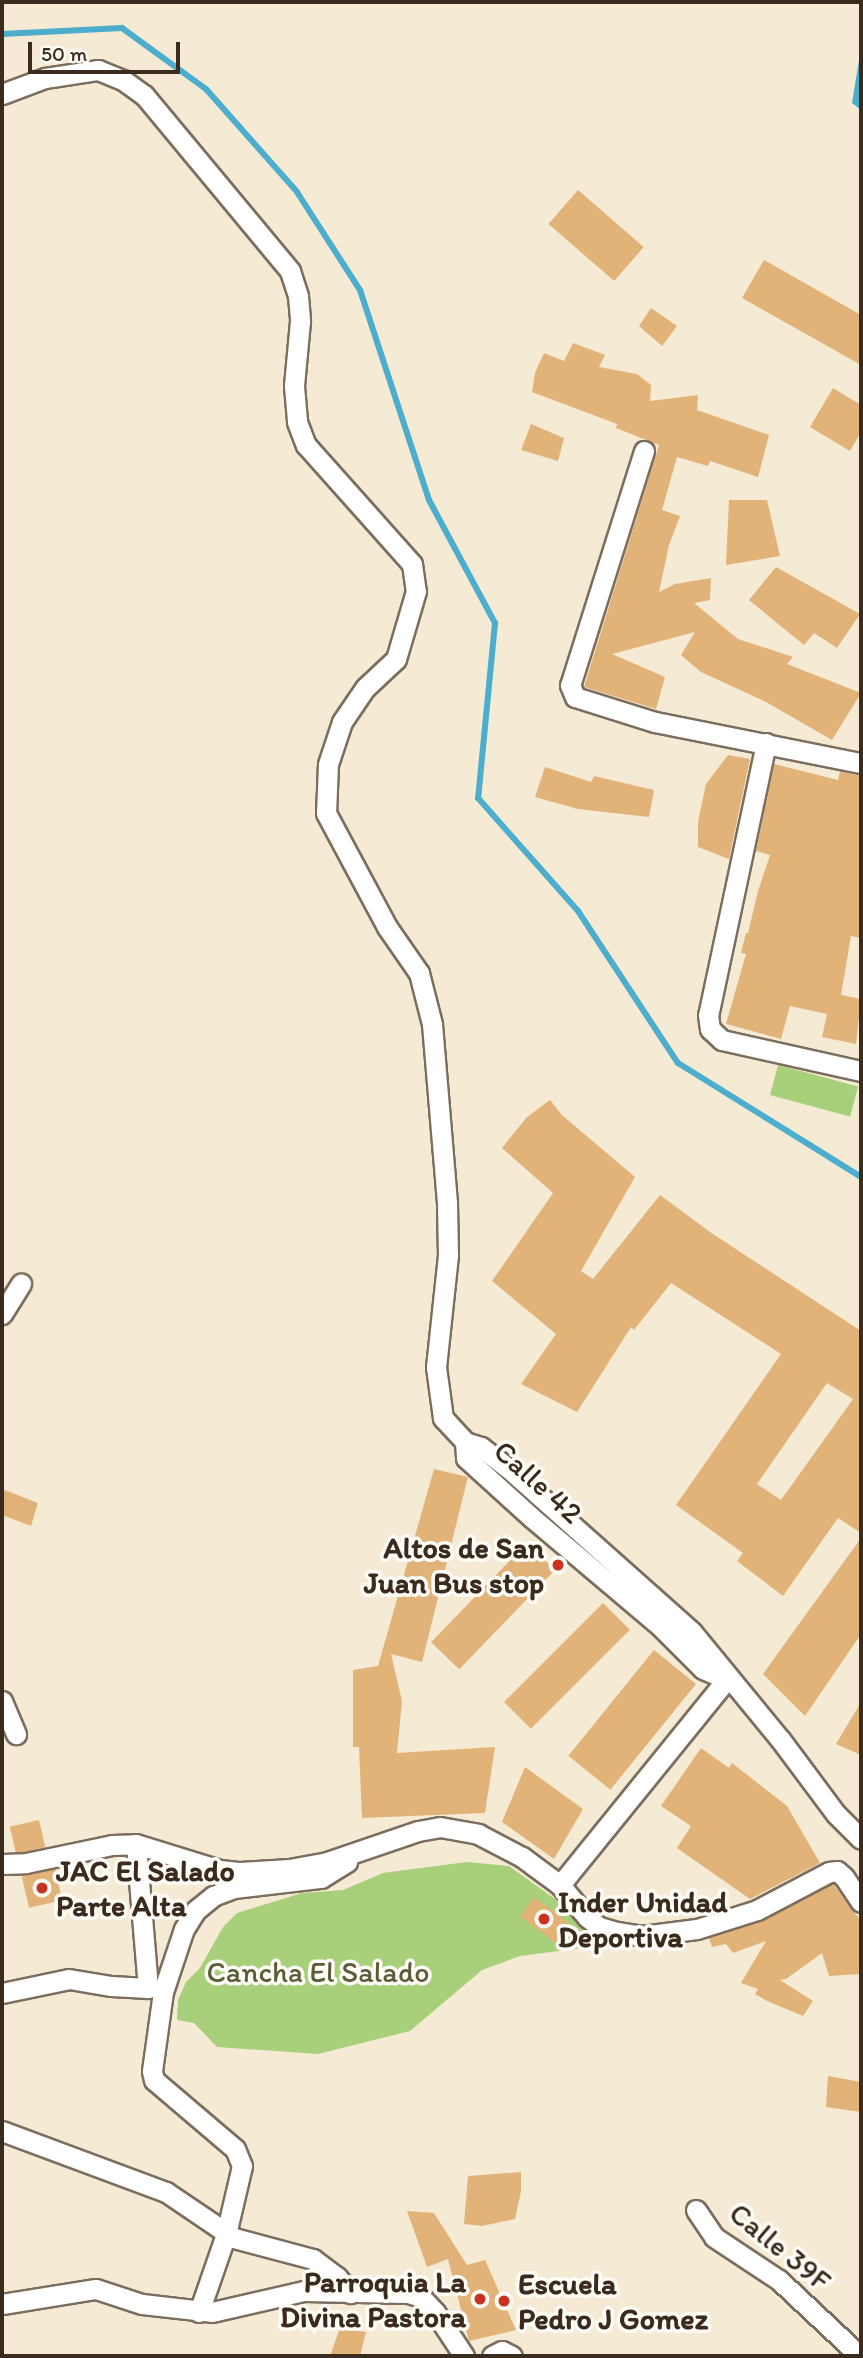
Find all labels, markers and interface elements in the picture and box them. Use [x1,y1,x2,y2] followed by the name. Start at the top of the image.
[32,28,184,72] scale bar
[41,41,87,66] text: 50 m
[486,1433,590,1531] street label: Calle 42
[363,1530,544,1600] place label: Altos de San Juan Bus stop
[550,1557,566,1573] marker: Altos de San Juan Bus stop
[56,1853,234,1924] place label: JAC El Salado Parte Alta
[34,1880,50,1896] marker: JAC El Salado Parte Alta
[558,1884,727,1954] place label: Inder Unidad Deportiva
[536,1911,552,1927] marker: Inder Unidad Deportiva
[207,1954,429,1990] park label: Cancha El Salado
[722,2195,838,2299] street label: Calle 39F
[279,2264,466,2334] place label: Parroquia La Divina Pastora
[518,2266,709,2336] place label: Escuela Pedro J Gomez
[472,2291,488,2307] marker: Parroquia La Divina Pastora
[496,2293,512,2309] marker: Escuela Pedro J Gomez

